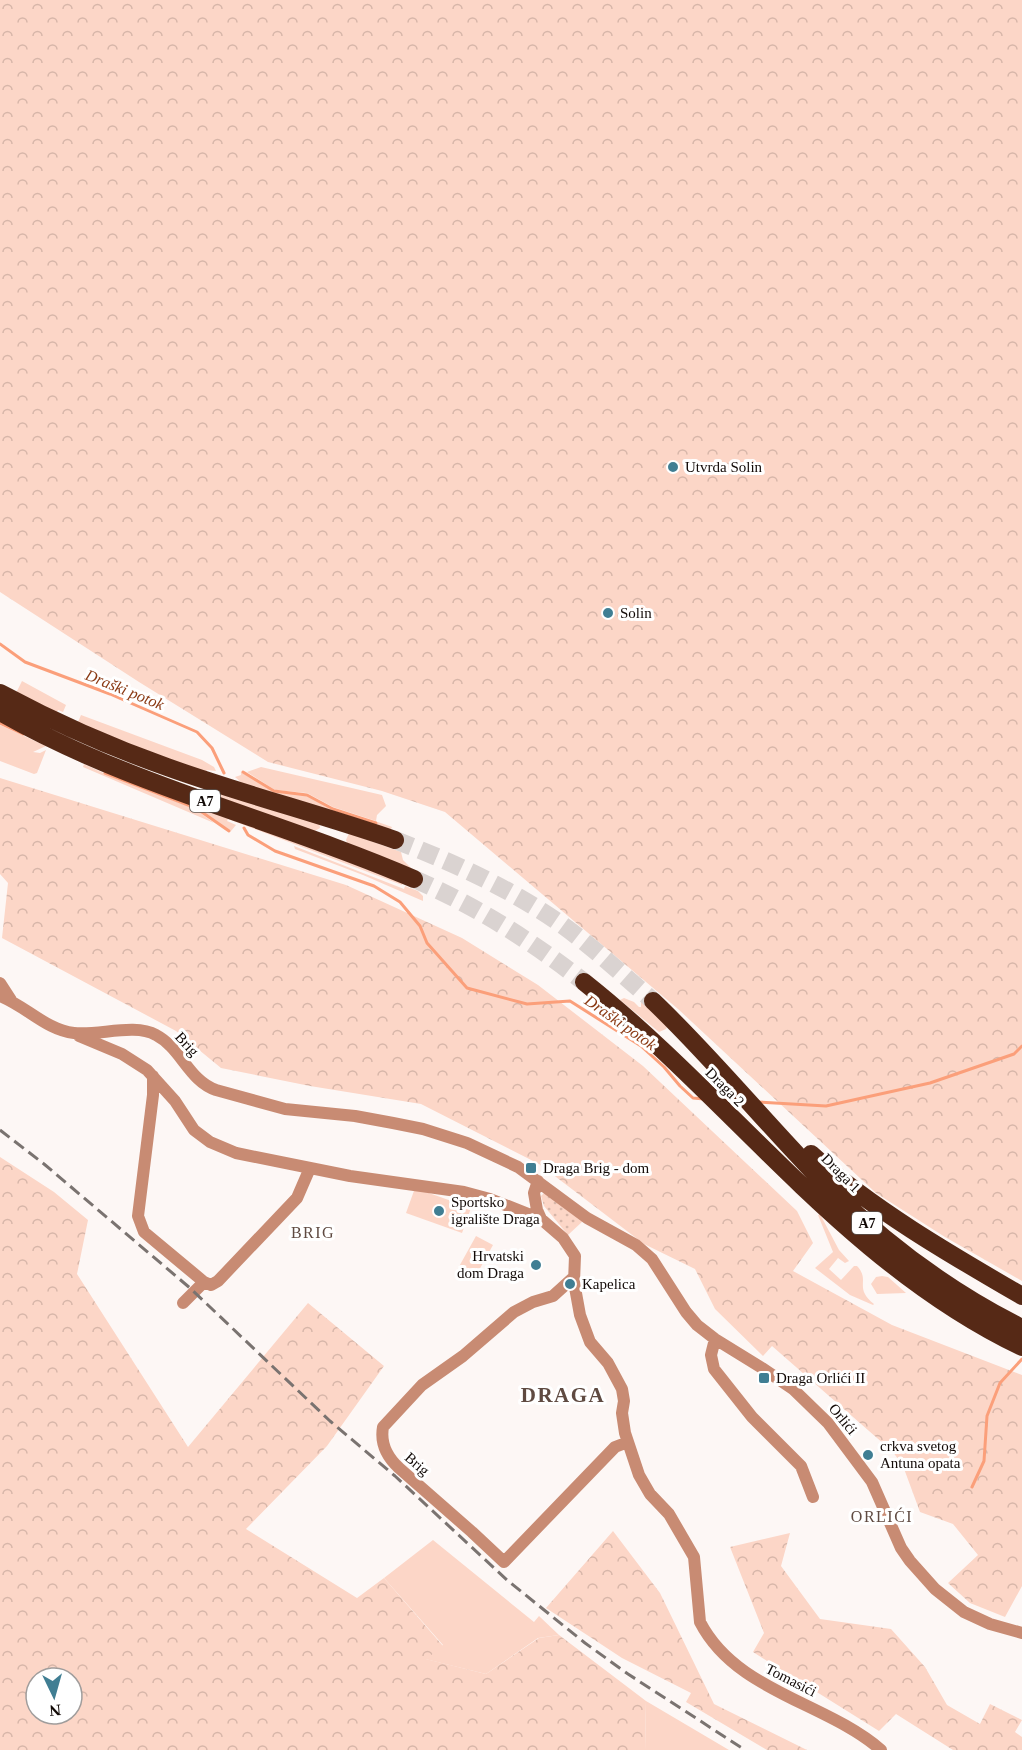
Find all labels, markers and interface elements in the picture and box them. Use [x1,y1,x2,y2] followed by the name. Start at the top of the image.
[685,459,763,475] place label: Utvrda Solin
[666,460,680,474] marker: Utvrda Solin
[620,605,652,621] place label: Solin
[601,606,615,620] marker: Solin
[82,666,167,714] water label: Draški potok
[190,790,220,812] road number: A7
[580,991,660,1055] water label: Draški potok
[172,1029,202,1060] street label: Brig
[702,1064,748,1110] street label: Draga 2
[818,1150,864,1196] street label: Draga 1
[543,1160,650,1176] place label: Draga Brig - dom
[524,1161,538,1175] marker: Draga Brig - dom
[451,1194,540,1227] place label: Sportsko igralište Draga
[432,1204,446,1218] marker: Sportsko igralište Draga
[852,1212,882,1234] road number: A7
[291,1224,335,1241] district label: BRIG
[457,1248,524,1281] place label: Hrvatski dom Draga
[529,1258,543,1272] marker: Hrvatski dom Draga
[582,1276,636,1292] place label: Kapelica
[563,1277,577,1291] marker: Kapelica
[776,1370,865,1386] place label: Draga Orlići II
[757,1371,771,1385] marker: Draga Orlići II
[521,1383,605,1407] district label: DRAGA
[826,1400,860,1438] street label: Orlići
[880,1438,961,1471] place label: crkva svetog Antuna opata
[861,1448,875,1462] marker: crkva svetog Antuna opata
[402,1449,433,1479] street label: Brig
[851,1507,913,1525] district label: ORLIĆI
[763,1660,819,1700] street label: Tomasići
[24,1666,84,1726] north arrow
[48,1701,62,1719] text: N

